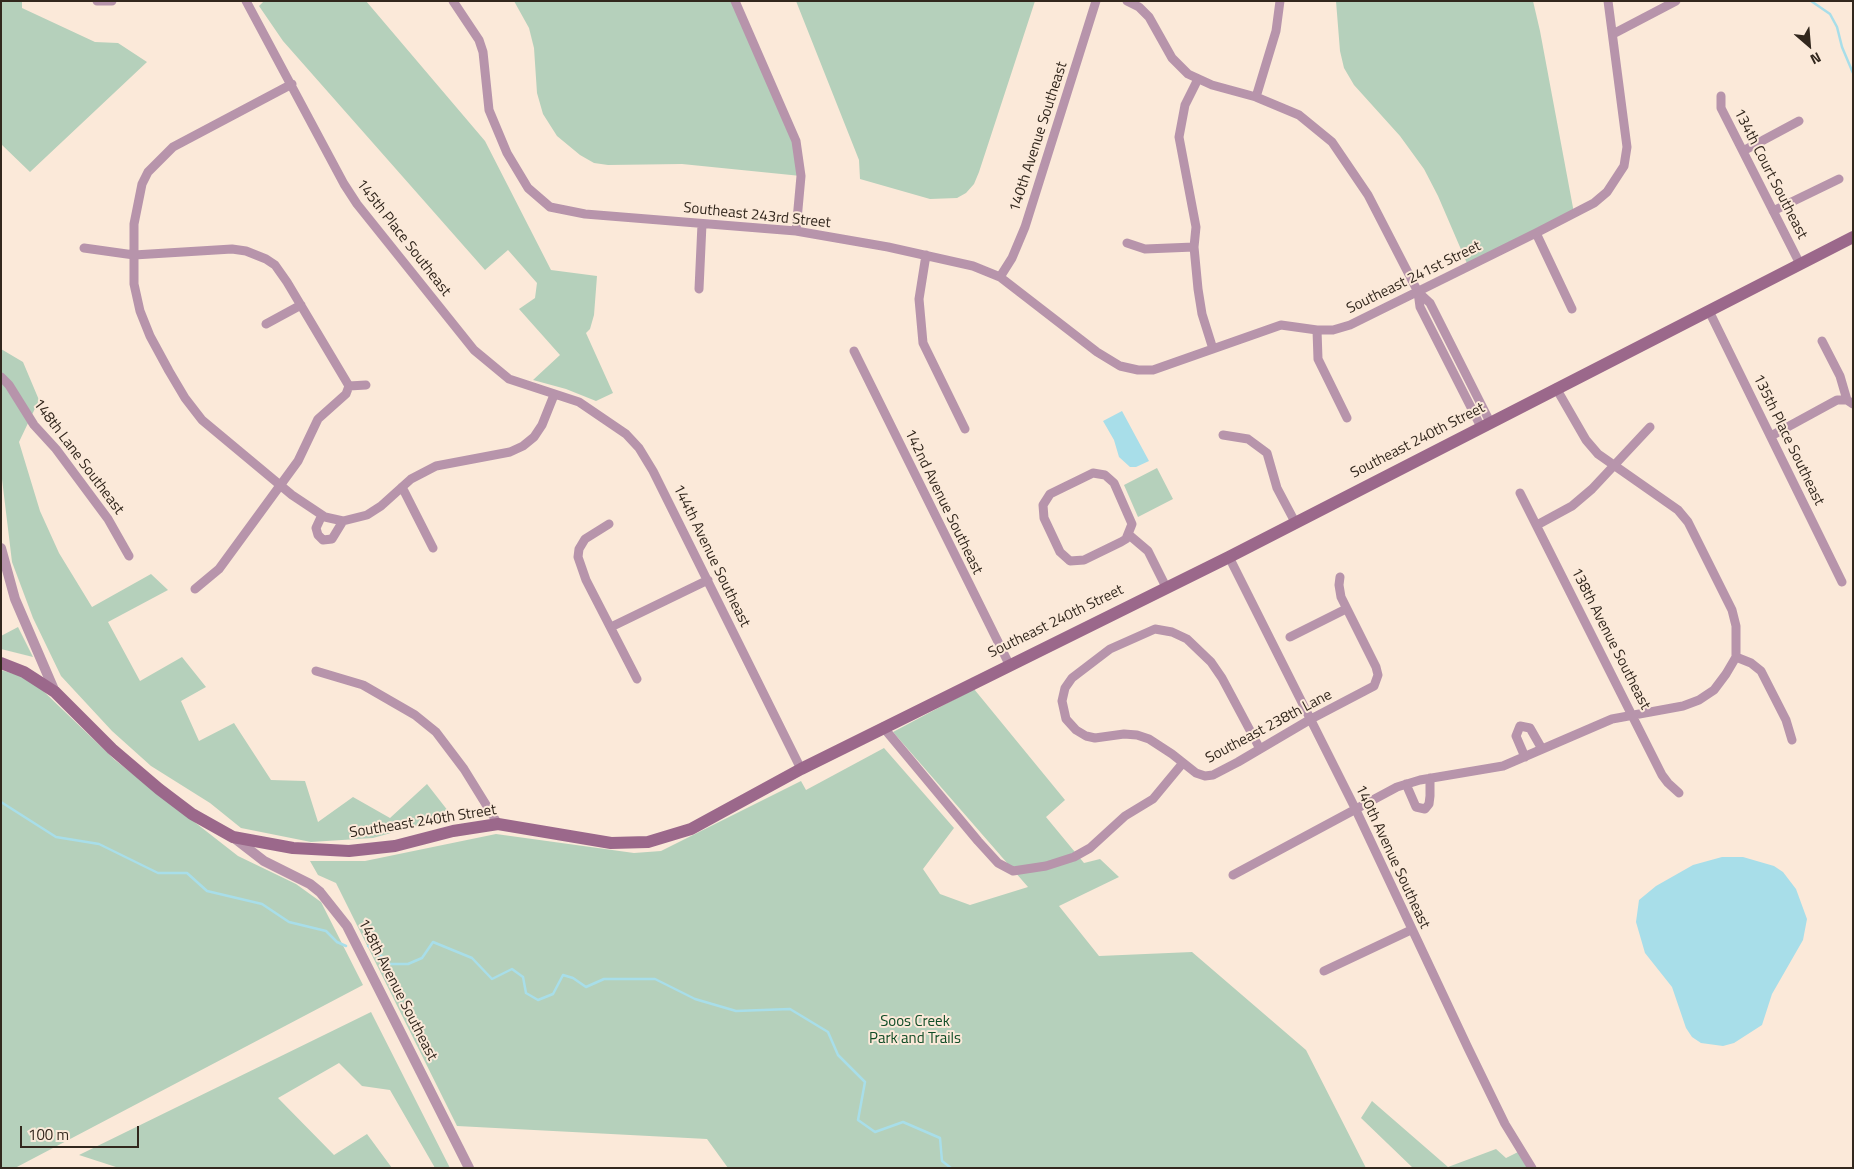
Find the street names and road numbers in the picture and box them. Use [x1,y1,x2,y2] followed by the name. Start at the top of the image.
[1006,60,1072,214] street label: 140th Avenue Southeast
[1729,106,1811,242] street label: 134th Court Southeast
[352,176,454,300] street label: 145th Place Southeast
[682,199,832,233] street label: Southeast 243rd Street
[1344,238,1484,318] street label: Southeast 241st Street
[1748,371,1828,509] street label: 135th Place Southeast
[29,396,127,518] street label: 148th Lane Southeast
[1348,399,1488,483] street label: Southeast 240th Street
[900,426,986,578] street label: 142nd Avenue Southeast
[669,482,753,630] street label: 144th Avenue Southeast
[1566,565,1654,713] street label: 138th Avenue Southeast
[985,581,1127,663] street label: Southeast 240th Street
[1203,686,1335,768] street label: Southeast 238th Lane
[1351,782,1433,932] street label: 140th Avenue Southeast
[348,801,498,843] street label: Southeast 240th Street
[353,916,441,1064] street label: 148th Avenue Southeast

